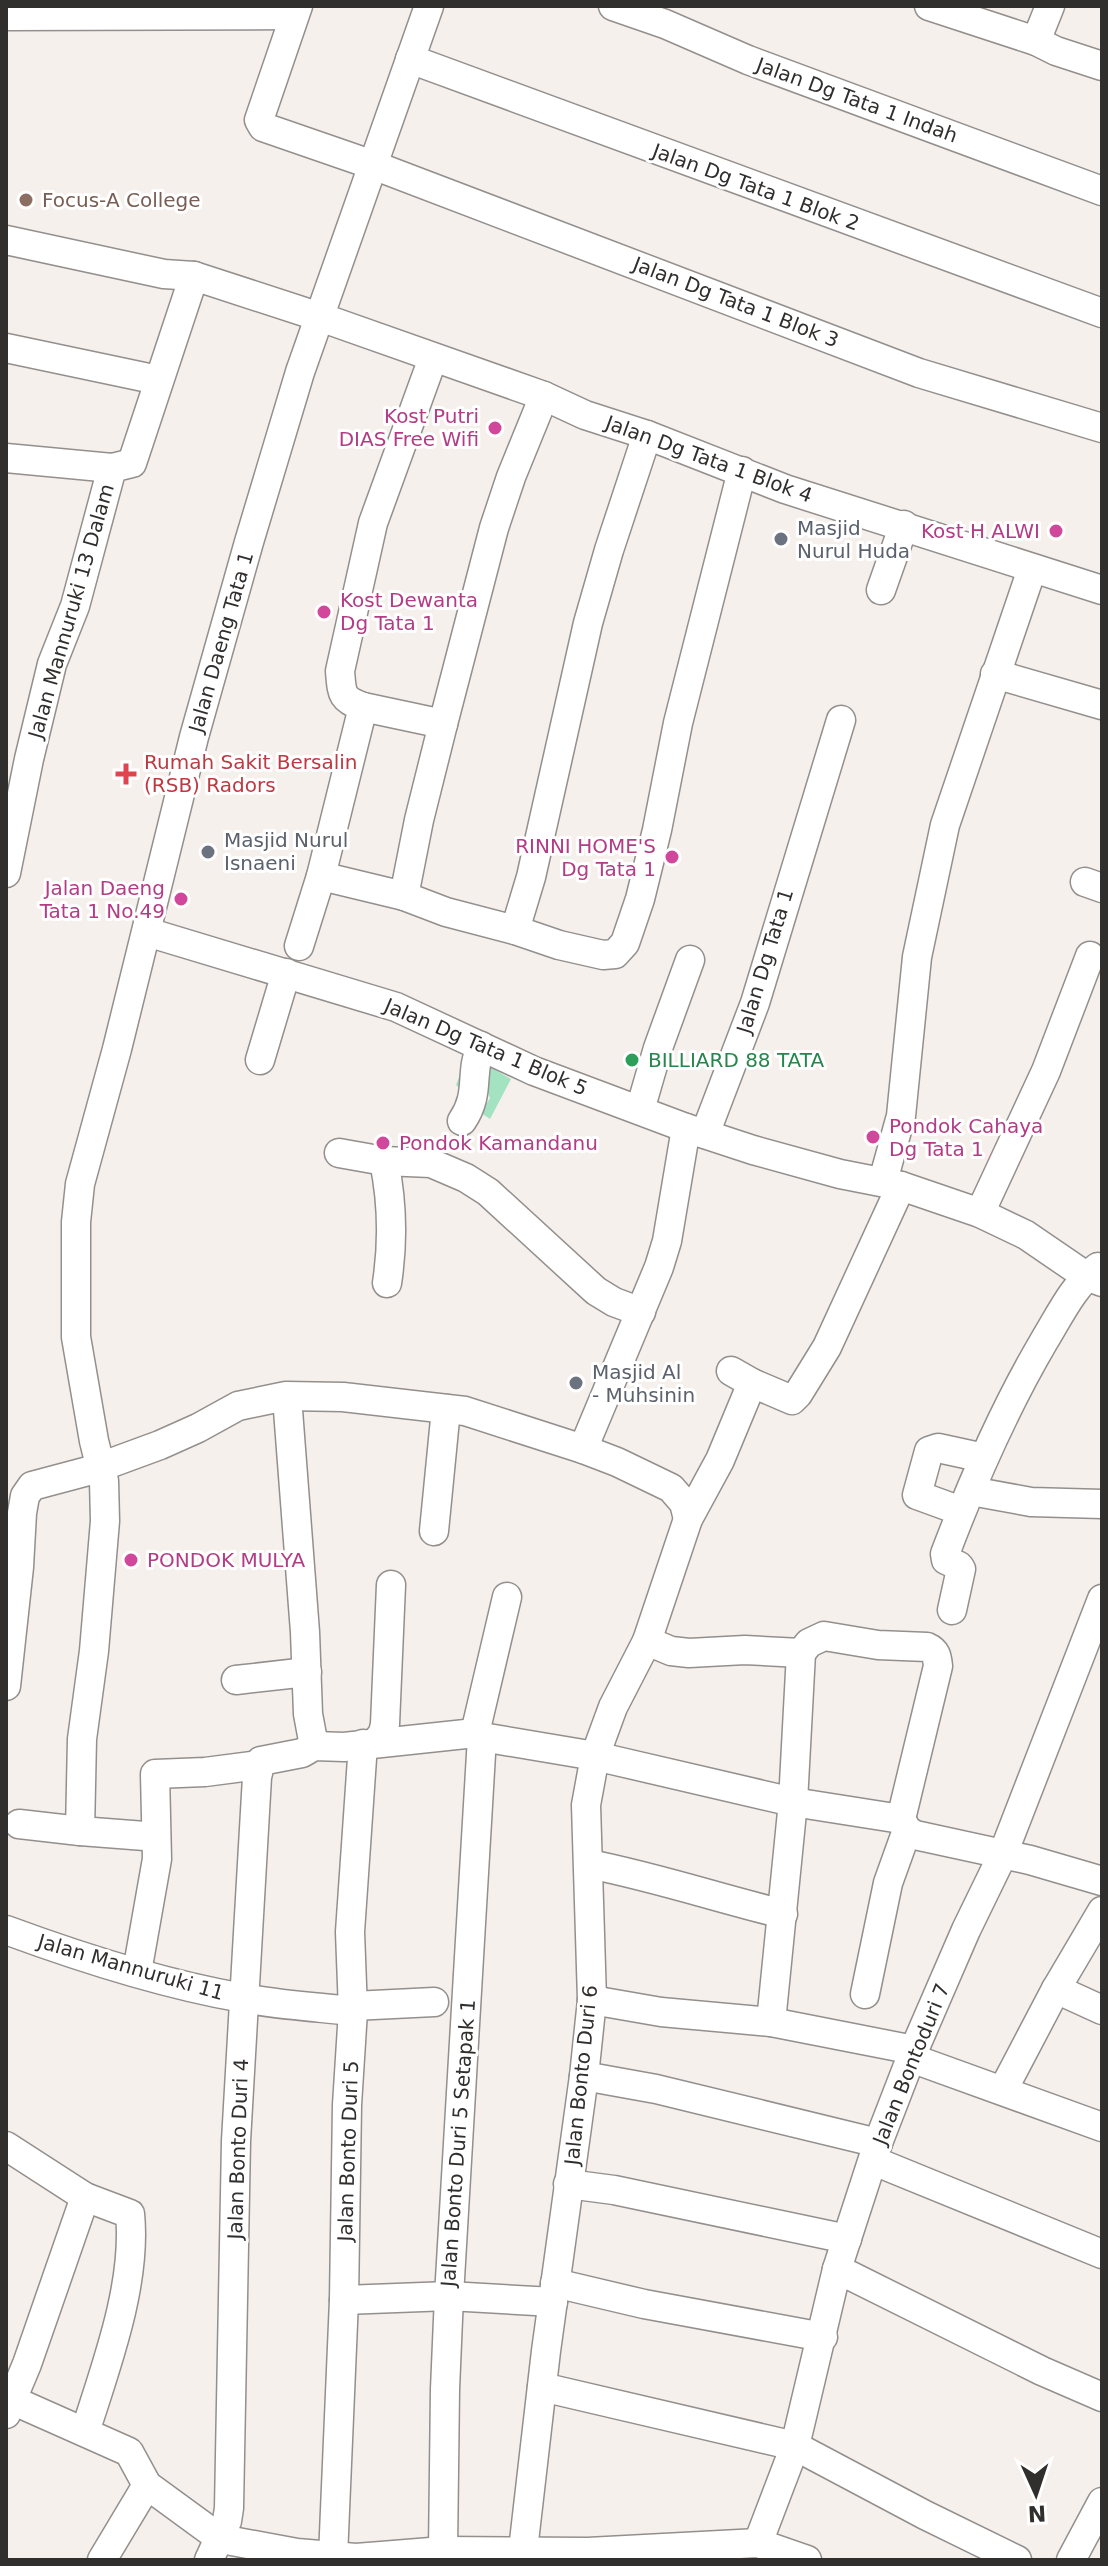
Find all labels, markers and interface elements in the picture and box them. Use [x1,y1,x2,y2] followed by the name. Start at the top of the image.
[751,52,961,148] street label: Jalan Dg Tata 1 Indah
[647,138,863,236] street label: Jalan Dg Tata 1 Blok 2
[42,188,201,212] place label: Focus-A College
[17,191,35,209] marker: Focus-A College
[628,251,842,352] street label: Jalan Dg Tata 1 Blok 3
[339,404,479,451] place label: Kost Putri DIAS Free Wifi
[600,410,816,508] street label: Jalan Dg Tata 1 Blok 4
[486,419,504,437] marker: Kost Putri DIAS Free Wifi
[23,481,119,743] street label: Jalan Mannuruki 13 Dalam
[797,516,910,563] place label: Masjid Nurul Huda
[921,519,1040,543] place label: Kost H ALWI
[1047,522,1065,540] marker: Kost H ALWI
[772,530,790,548] marker: Masjid Nurul Huda
[183,549,258,737] street label: Jalan Daeng Tata 1
[340,588,478,635] place label: Kost Dewanta Dg Tata 1
[315,603,333,621] marker: Kost Dewanta Dg Tata 1
[144,750,357,797] place label: Rumah Sakit Bersalin (RSB) Radors
[115,763,137,785] marker: Rumah Sakit Bersalin (RSB) Radors
[224,828,348,875] place label: Masjid Nurul Isnaeni
[515,834,656,881] place label: RINNI HOME'S Dg Tata 1
[199,843,217,861] marker: Masjid Nurul Isnaeni
[663,848,681,866] marker: RINNI HOME'S Dg Tata 1
[39,876,165,923] place label: Jalan Daeng Tata 1 No.49
[731,886,798,1038] street label: Jalan Dg Tata 1
[172,890,190,908] marker: Jalan Daeng Tata 1 No.49
[379,993,591,1101] street label: Jalan Dg Tata 1 Blok 5
[648,1048,824,1072] place label: BILLIARD 88 TATA
[623,1051,641,1069] marker: BILLIARD 88 TATA
[889,1114,1043,1161] place label: Pondok Cahaya Dg Tata 1
[864,1128,882,1146] marker: Pondok Cahaya Dg Tata 1
[399,1131,598,1155] place label: Pondok Kamandanu
[374,1134,392,1152] marker: Pondok Kamandanu
[592,1360,695,1407] place label: Masjid Al - Muhsinin
[567,1374,585,1392] marker: Masjid Al - Muhsinin
[147,1548,305,1572] place label: PONDOK MULYA
[122,1551,140,1569] marker: PONDOK MULYA
[33,1928,227,2005] street label: Jalan Mannuruki 11
[867,1980,954,2150] street label: Jalan Bontoduri 7
[559,1984,602,2168] street label: Jalan Bonto Duri 6
[436,1998,480,2290] street label: Jalan Bonto Duri 5 Setapak 1
[223,2058,253,2242] street label: Jalan Bonto Duri 4
[333,2060,363,2244] street label: Jalan Bonto Duri 5
[996,2454,1076,2534] north arrow
[1027,2501,1047,2526] text: N

